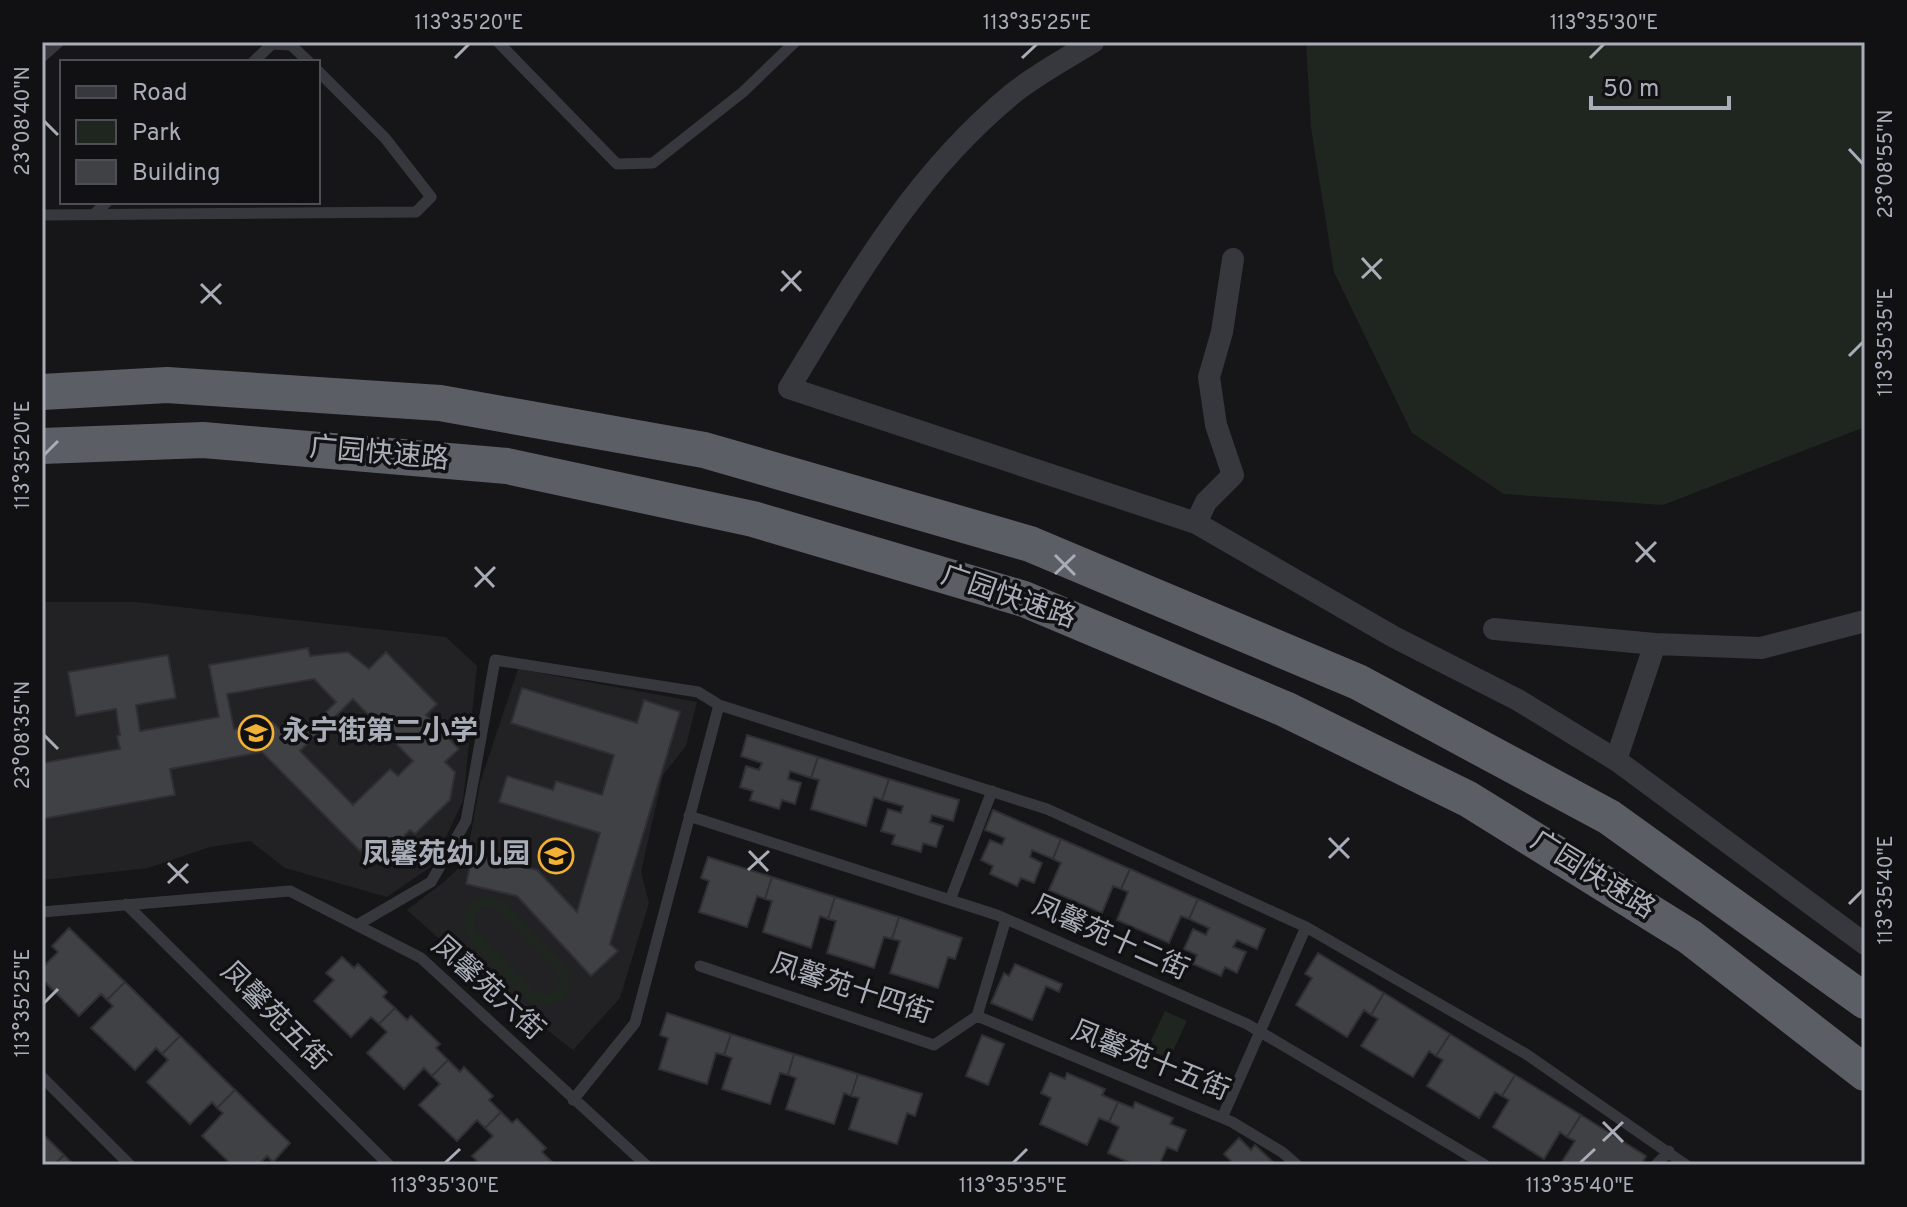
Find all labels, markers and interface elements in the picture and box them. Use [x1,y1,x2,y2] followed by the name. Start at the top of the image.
[415,11,524,37] text: 113°35'20"E
[983,11,1091,37] text: 113°35'25"E
[1550,11,1658,37] text: 113°35'30"E
[60,60,320,204] legend
[1591,60,1729,110] scale bar
[11,66,37,176] text: 23°08'40"N
[1603,75,1659,105] text: 50 m
[132,79,188,109] text: Road
[1874,110,1900,218] text: 23°08'55"N
[132,119,182,149] text: Park
[132,159,221,189] text: Building
[1874,288,1900,396] text: 113°35'35"E
[11,401,37,510] text: 113°35'20"E
[308,431,450,479] street label: 广园快速路
[936,558,1080,638] street label: 广园快速路
[11,681,37,789] text: 23°08'35"N
[237,714,275,752] school or university icon: 永宁街第二小学
[282,715,478,751] place label: 永宁街第二小学
[1523,824,1661,928] street label: 广园快速路
[1874,835,1900,945] text: 113°35'40"E
[537,837,575,875] school or university icon: 凤馨苑幼儿园
[362,838,530,874] place label: 凤馨苑幼儿园
[1026,888,1194,990] street label: 凤馨苑十二街
[423,929,551,1049] street label: 凤馨苑六街
[766,947,936,1033] street label: 凤馨苑十四街
[11,949,37,1057] text: 113°35'25"E
[212,955,336,1079] street label: 凤馨苑五街
[1065,1014,1235,1110] street label: 凤馨苑十五街
[391,1174,499,1200] text: 113°35'30"E
[959,1174,1067,1200] text: 113°35'35"E
[1525,1174,1635,1200] text: 113°35'40"E

